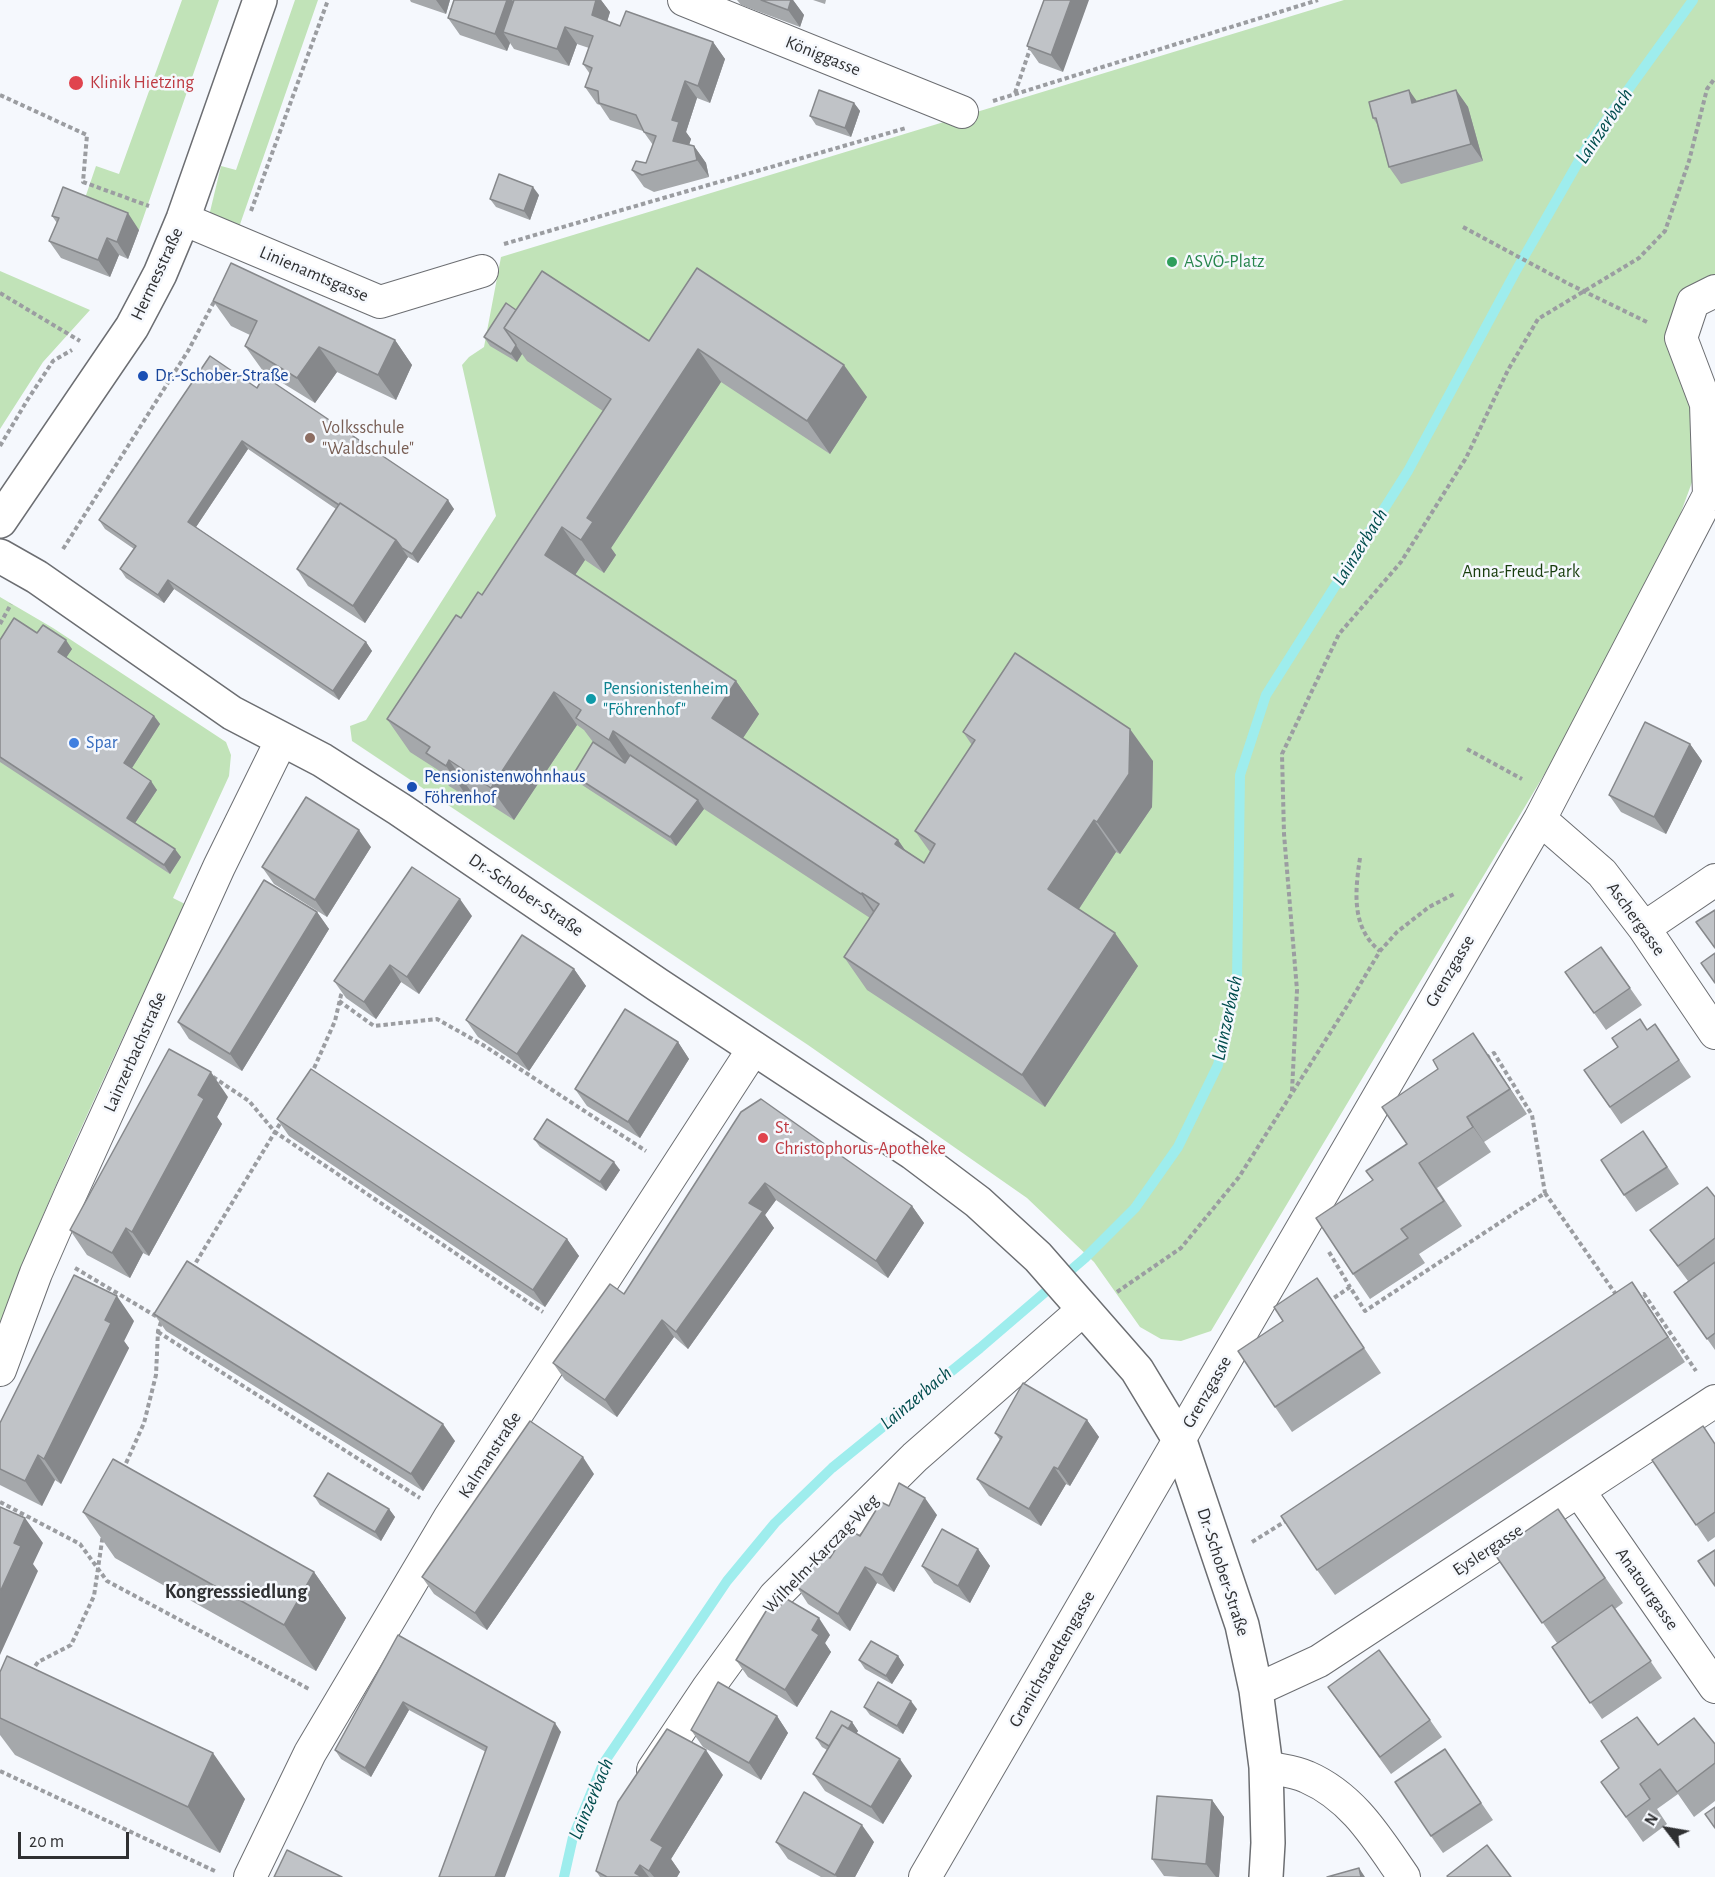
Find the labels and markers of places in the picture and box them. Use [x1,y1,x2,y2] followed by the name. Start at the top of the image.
[90,72,194,94] place label: Klinik Hietzing
[67,74,85,92] marker: Klinik Hietzing
[1184,251,1264,273] place label: ASVÖ-Platz
[1165,255,1179,269] marker: ASVÖ-Platz
[155,365,289,387] place label: Dr.-Schober-Straße
[136,369,150,383] marker: Dr.-Schober-Straße
[322,417,414,460] place label: Volksschule "Waldschule"
[303,431,317,445] marker: Volksschule "Waldschule"
[603,678,729,720] place label: Pensionistenheim "Föhrenhof"
[584,692,598,706] marker: Pensionistenheim "Föhrenhof"
[86,732,118,754] place label: Spar
[67,736,81,750] marker: Spar
[424,766,586,808] place label: Pensionistenwohnhaus Föhrenhof
[405,780,419,794] marker: Pensionistenwohnhaus Föhrenhof
[775,1117,946,1160] place label: St. Christophorus-Apotheke
[756,1131,770,1145] marker: St. Christophorus-Apotheke

